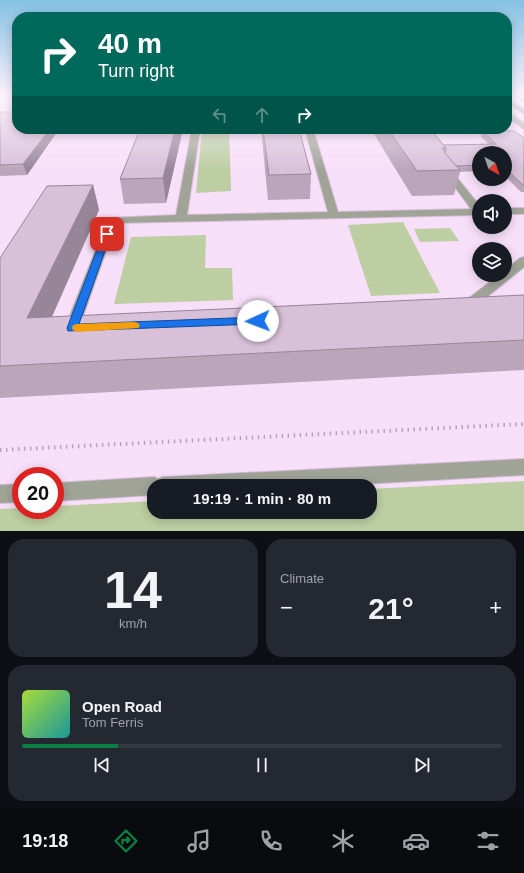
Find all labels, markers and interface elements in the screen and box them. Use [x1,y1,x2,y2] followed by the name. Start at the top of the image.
[32,28,84,80] icon: right
[98,28,162,59] text: 40 m
[98,61,174,81] text: Turn right
[209,104,231,126] icon: left
[251,104,273,126] icon: ahead
[293,104,315,126] icon: right
[472,146,512,186] north arrow
[472,146,512,282] map controls
[472,194,512,234] button: sound
[90,217,124,251] pin
[96,223,118,245] icon: arrive
[472,242,512,282] button: layers
[237,300,279,342] position arrow
[12,467,64,519] speed limit sign: 20
[193,490,331,507] text: 19:19 · 1 min · 80 m
[104,561,162,619] text: 14
[280,571,324,586] text: Climate
[368,592,414,625] text: 21°
[280,595,293,620] text: −
[489,595,502,620] text: +
[119,616,147,631] text: km/h
[82,698,162,715] text: Open Road
[82,715,143,730] text: Tom Ferris
[91,754,113,776] icon: previous
[251,754,273,776] icon: pause
[411,754,433,776] icon: next
[112,827,140,855] icon: directions
[185,827,213,855] icon: music
[257,827,285,855] icon: phone
[329,827,357,855] icon: climate
[402,827,430,855] icon: car
[474,827,502,855] icon: filters
[22,831,68,851] text: 19:18

